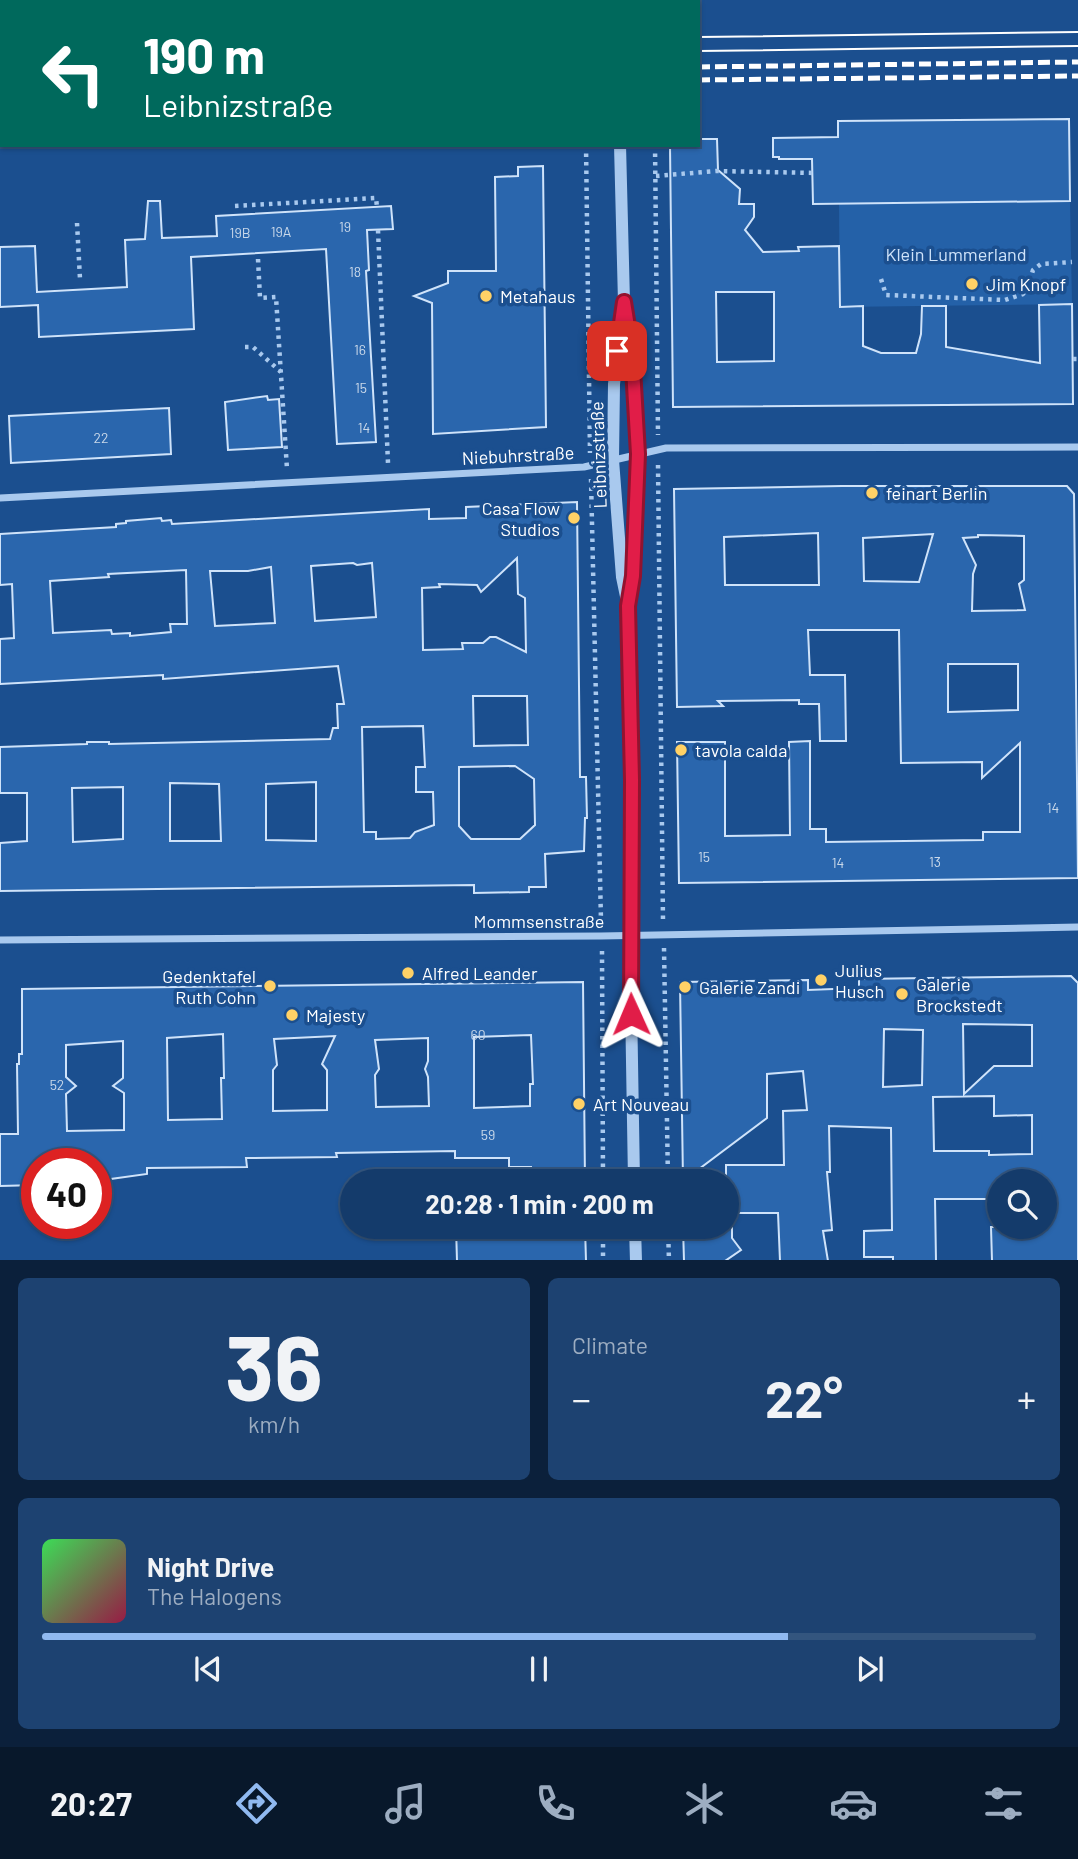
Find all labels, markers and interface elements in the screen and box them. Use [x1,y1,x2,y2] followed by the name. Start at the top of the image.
[143,25,265,84] text: 190 m
[28,28,119,119] icon: left
[143,85,333,123] text: Leibnizstraße
[339,218,351,235] house number: 19
[271,223,292,240] house number: 19A
[230,224,250,241] house number: 19B
[885,243,1027,265] park label: Klein Lummerland
[349,263,361,280] house number: 18
[986,273,1066,295] place label: Jim Knopf
[964,276,980,292] marker: Jim Knopf
[500,285,575,307] place label: Metahaus
[478,288,494,304] marker: Metahaus
[587,321,647,381] pin
[598,332,636,370] icon: arrive
[354,341,366,358] house number: 16
[355,379,367,396] house number: 15
[585,401,611,509] street label: Leibnizstraße
[358,419,370,436] house number: 14
[93,429,109,446] house number: 22
[461,441,575,469] street label: Niebuhrstraße
[886,482,987,504] place label: feinart Berlin
[864,485,880,501] marker: feinart Berlin
[482,497,560,540] place label: Casa Flow Studios
[566,510,582,526] marker: Casa Flow Studios
[695,739,787,761] place label: tavola calda
[673,742,689,758] marker: tavola calda
[1047,799,1059,816] house number: 14
[698,848,710,865] house number: 15
[929,853,941,870] house number: 13
[832,854,844,871] house number: 14
[474,910,604,932] street label: Mommsenstraße
[835,959,884,1002] place label: Julius Husch
[422,962,538,984] place label: Alfred Leander
[162,965,256,1008] place label: Gedenktafel Ruth Cohn
[400,965,416,981] marker: Alfred Leander
[813,972,829,988] marker: Julius Husch
[916,973,1003,1016] place label: Galerie Brockstedt
[699,976,800,998] place label: Galerie Zandi
[594,977,668,1051] position arrow
[262,978,278,994] marker: Gedenktafel Ruth Cohn
[677,979,693,995] marker: Galerie Zandi
[894,986,910,1002] marker: Galerie Brockstedt
[306,1004,365,1026] place label: Majesty
[284,1007,300,1023] marker: Majesty
[470,1026,486,1043] house number: 60
[50,1076,64,1093] house number: 52
[593,1093,689,1115] place label: Art Nouveau
[571,1096,587,1112] marker: Art Nouveau
[481,1126,495,1143] house number: 59
[21,1148,112,1239] speed limit sign: 40
[987,1169,1057,1239] map controls
[987,1169,1057,1239] button: search
[425,1188,654,1219] text: 20:28 · 1 min · 200 m
[225,1310,323,1419] text: 36
[572,1331,648,1359] text: Climate
[765,1366,843,1428] text: 22°
[572,1375,591,1421] text: −
[1017,1375,1036,1421] text: +
[248,1410,300,1438] text: km/h
[147,1551,274,1582] text: Night Drive
[147,1582,282,1610] text: The Halogens
[189,1650,227,1688] icon: previous
[520,1650,558,1688] icon: pause
[851,1650,889,1688] icon: next
[232,1779,281,1828] icon: directions
[381,1779,430,1828] icon: music
[531,1779,580,1828] icon: phone
[680,1779,729,1828] icon: climate
[829,1779,878,1828] icon: car
[979,1779,1028,1828] icon: filters
[50,1784,132,1822] text: 20:27

